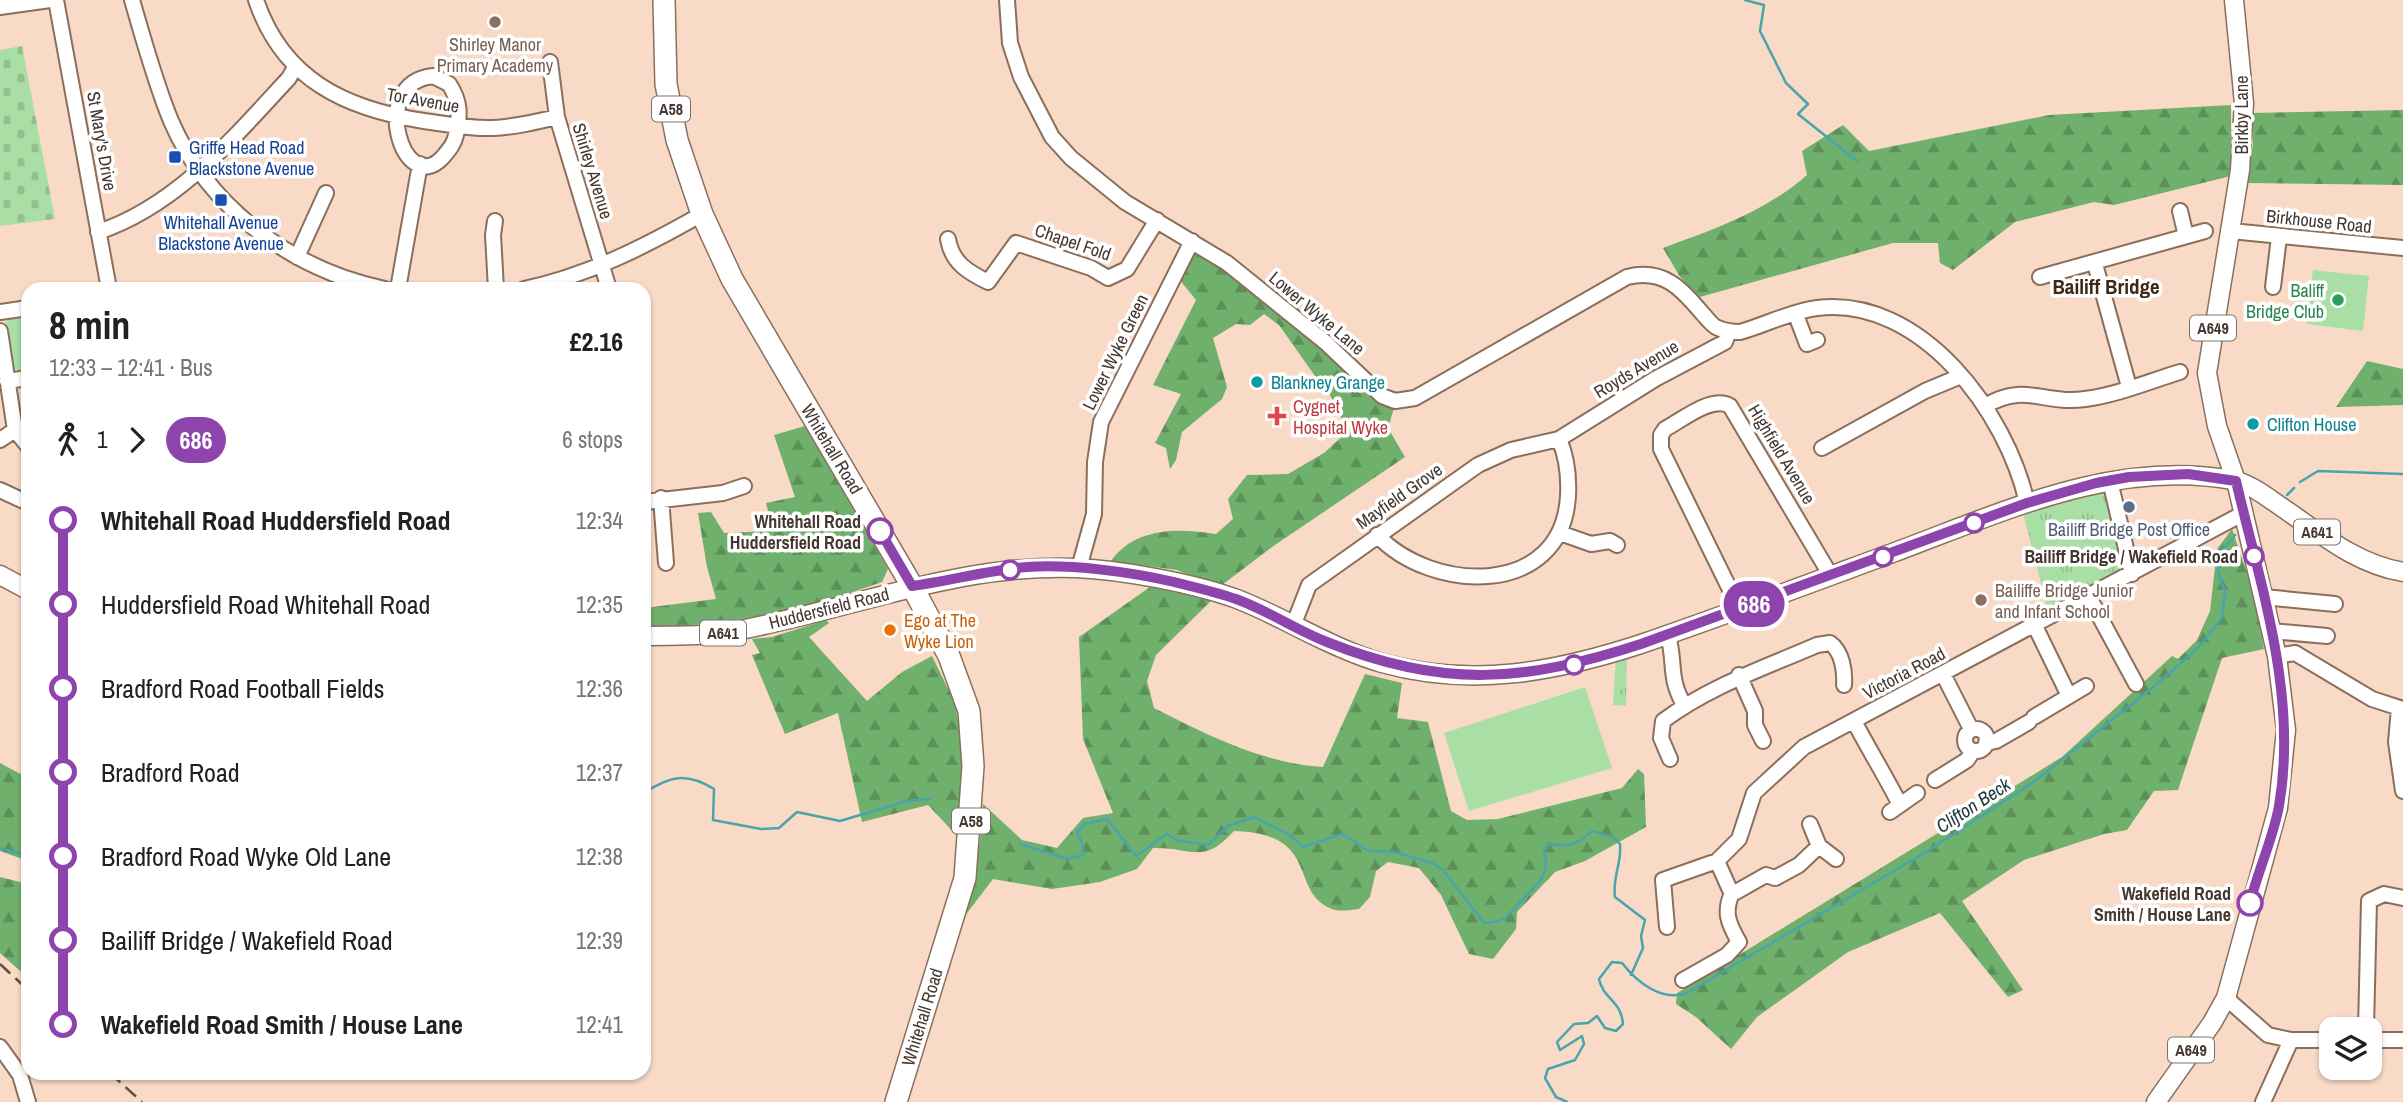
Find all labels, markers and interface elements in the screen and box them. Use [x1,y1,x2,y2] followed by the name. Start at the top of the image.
[487,14,503,30] marker: Shirley Manor Primary Academy
[437,32,554,78] place label: Shirley Manor Primary Academy
[2229,76,2254,154] street label: Birkby Lane
[385,81,461,119] street label: Tor Avenue
[81,89,123,193] street label: St Mary's Drive
[652,96,690,122] road number: A58
[567,120,619,222] street label: Shirley Avenue
[189,135,314,181] place label: Griffe Head Road Blackstone Avenue
[167,149,183,165] marker: Griffe Head Road Blackstone Avenue
[213,192,229,208] marker: Whitehall Avenue Blackstone Avenue
[2265,203,2373,239] street label: Birkhouse Road
[158,210,284,256] place label: Whitehall Avenue Blackstone Avenue
[1032,217,1114,267] street label: Chapel Fold
[1264,265,1370,361] street label: Lower Wyke Lane
[2052,272,2160,301] district label: Bailiff Bridge
[2246,278,2324,324] place label: Baliff Bridge Club
[1076,290,1154,414] street label: Lower Wyke Green
[2330,292,2346,308] marker: Baliff Bridge Club
[49,300,130,351] text: 8 min
[2190,316,2236,340] road number: A649
[570,324,623,359] text: £2.16
[1589,334,1683,404] street label: Royds Avenue
[49,352,213,383] text: 12:33 – 12:41 · Bus
[1271,370,1385,395] place label: Blankney Grange
[1249,374,1265,390] marker: Blankney Grange
[1293,394,1388,440] place label: Cygnet Hospital Wyke
[795,399,869,499] street label: Whitehall Road
[1742,399,1822,509] street label: Highfield Avenue
[1267,406,1287,426] marker: Cygnet Hospital Wyke
[2267,412,2356,437] place label: Clifton House
[2245,416,2261,432] marker: Clifton House
[49,421,87,459] icon: walk
[118,421,156,459] icon: forward
[97,424,108,455] text: 1
[180,424,212,456] text: 686
[562,424,623,455] text: 6 stops
[1351,457,1447,535] street label: Mayfield Grove
[2121,499,2137,515] marker: Bailiff Bridge Post Office
[101,503,450,538] text: Whitehall Road Huddersfield Road
[576,505,623,536] text: 12:34
[730,509,861,555] place label: Whitehall Road Huddersfield Road
[1964,513,1984,533] unlabelled marker
[2048,517,2210,542] place label: Bailiff Bridge Post Office
[867,518,893,544] marker: Whitehall Road Huddersfield Road
[2294,520,2340,544] road number: A641
[2024,544,2238,569] place label: Bailiff Bridge / Wakefield Road
[2244,546,2264,566] marker: Bailiff Bridge / Wakefield Road
[1873,547,1893,567] unlabelled marker
[1000,560,1020,580] unlabelled marker
[1995,578,2134,624] place label: Bailiffe Bridge Junior and Infant School
[766,581,892,635] street label: Huddersfield Road
[1714,581,1794,627] line badge: 686
[101,587,430,622] text: Huddersfield Road Whitehall Road
[1738,588,1770,620] text: 686
[576,589,623,620] text: 12:35
[1973,592,1989,608] marker: Bailiffe Bridge Junior and Infant School
[904,608,976,654] place label: Ego at The Wyke Lion
[700,620,746,646] road number: A641
[882,622,898,638] marker: Ego at The Wyke Lion
[1858,641,1950,705] street label: Victoria Road
[1564,655,1584,675] unlabelled marker
[101,671,384,706] text: Bradford Road Football Fields
[576,673,623,704] text: 12:36
[101,755,240,790] text: Bradford Road
[576,757,623,788] text: 12:37
[1931,771,2016,839] water label: Clifton Beck
[952,808,990,834] road number: A58
[101,839,391,874] text: Bradford Road Wyke Old Lane
[576,841,623,872] text: 12:38
[2094,881,2231,927] place label: Wakefield Road Smith / House Lane
[2237,890,2263,916] marker: Wakefield Road Smith / House Lane
[101,923,393,958] text: Bailiff Bridge / Wakefield Road
[576,925,623,956] text: 12:39
[895,965,949,1069] street label: Whitehall Road
[101,1007,463,1042] text: Wakefield Road Smith / House Lane
[576,1009,623,1040] text: 12:41
[2319,1017,2382,1080] map controls
[2319,1017,2382,1080] button: layers
[2168,1038,2214,1062] road number: A649

